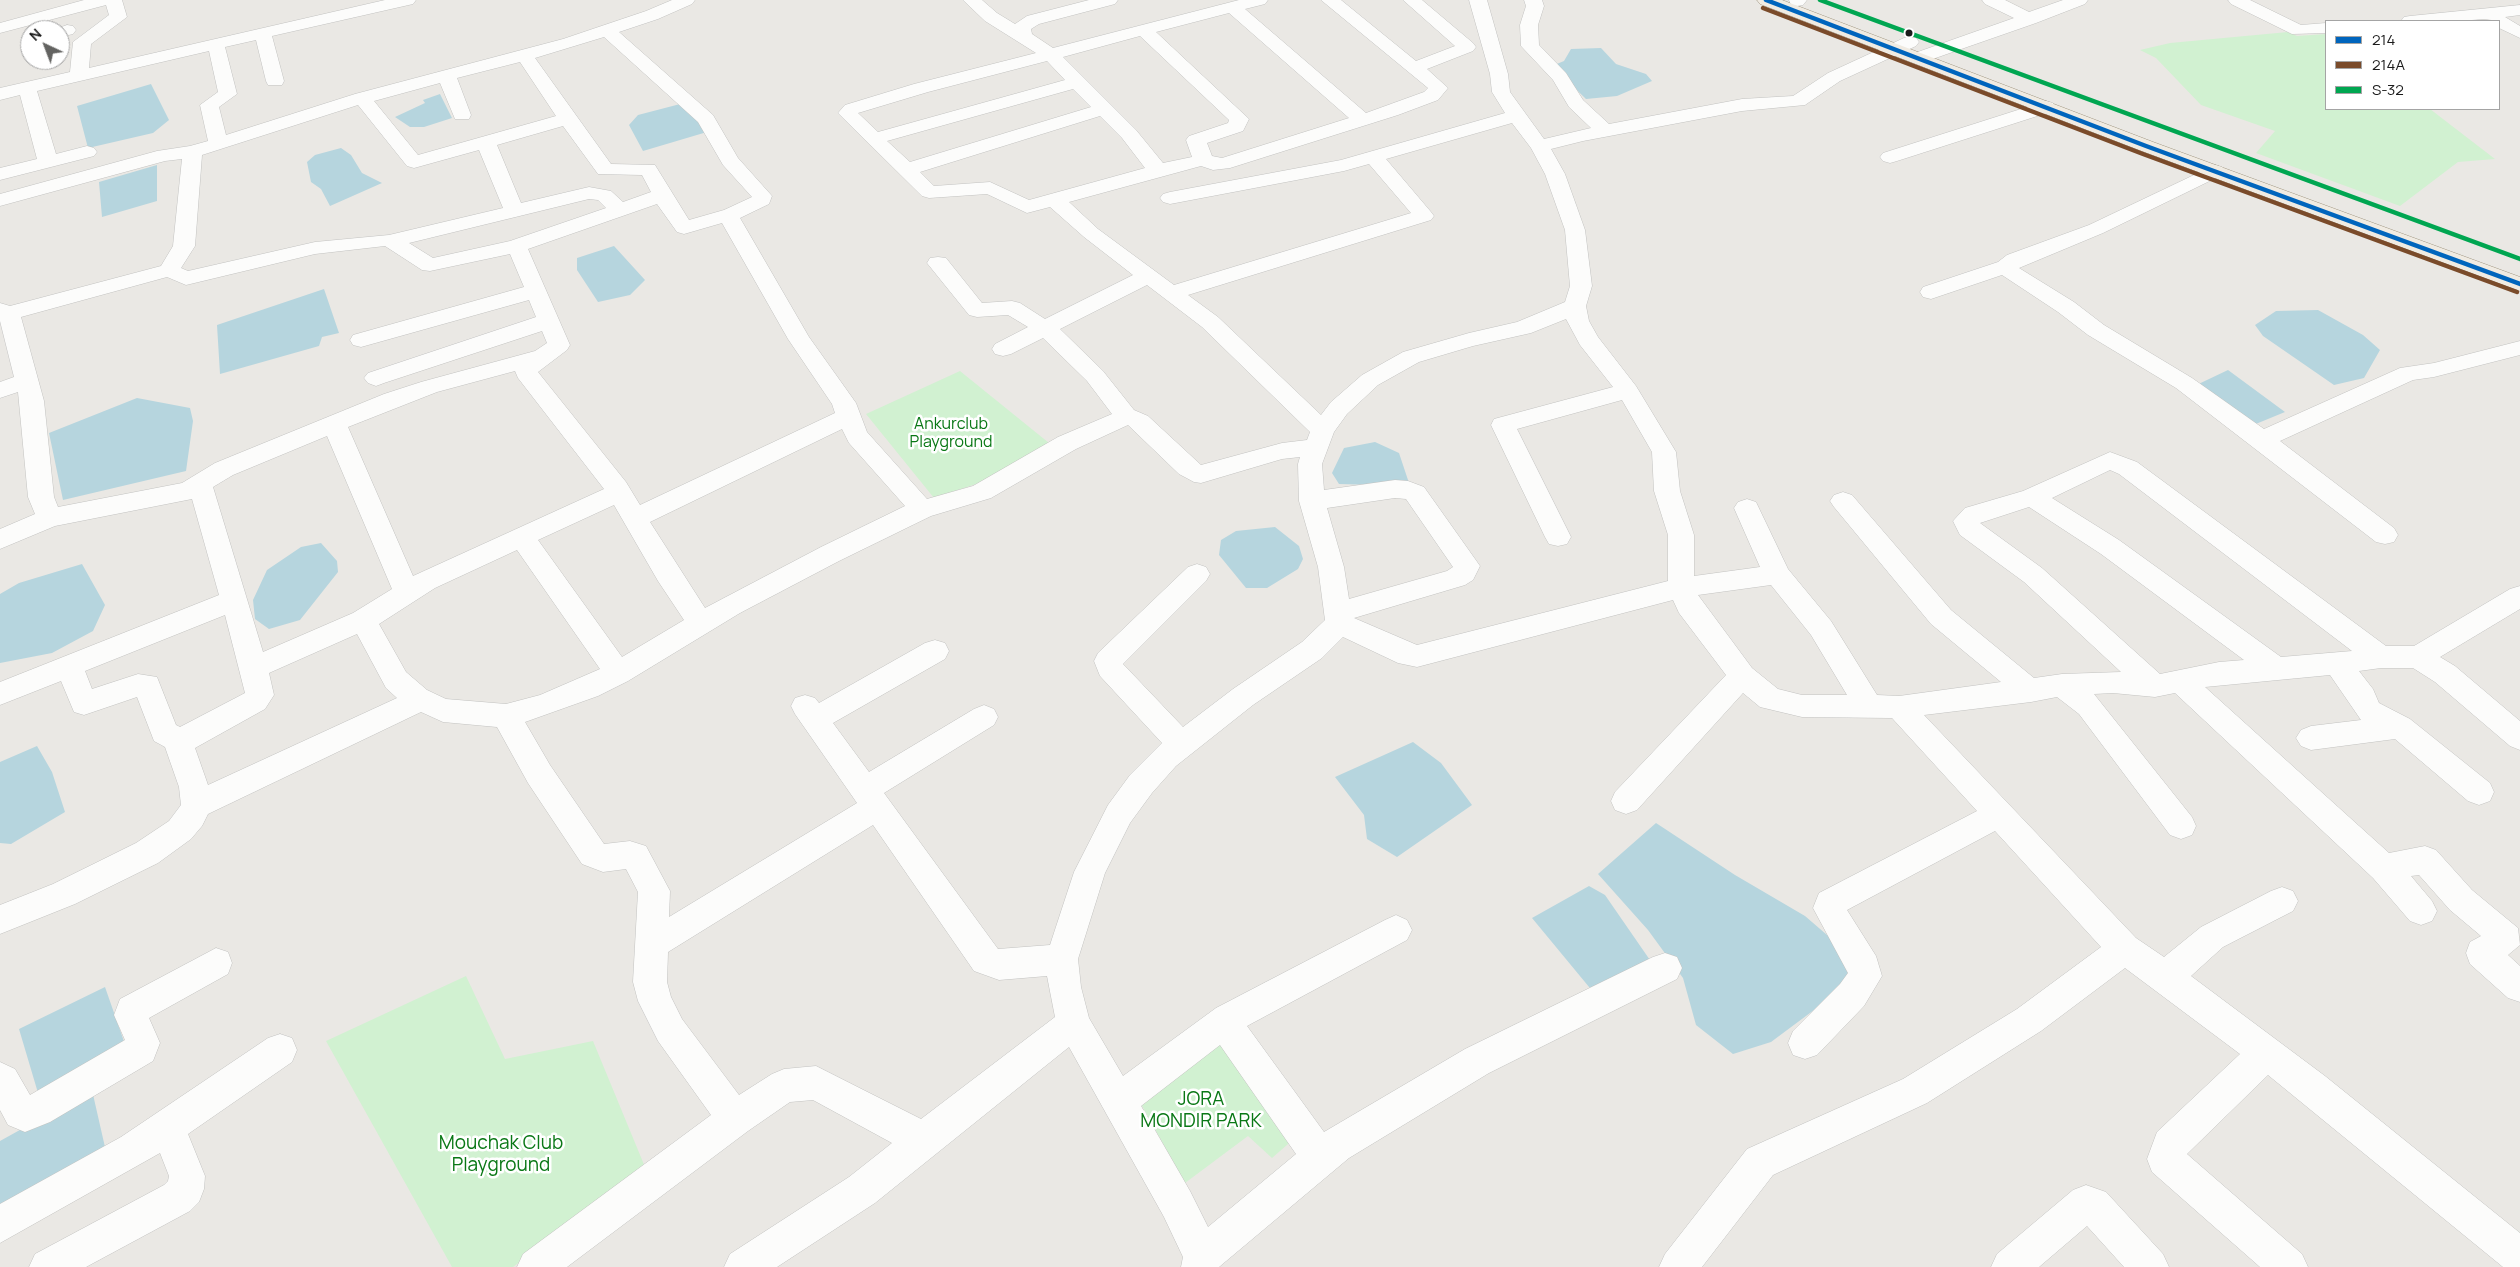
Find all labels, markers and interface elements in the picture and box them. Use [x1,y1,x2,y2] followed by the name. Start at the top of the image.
[20,20,70,70] north arrow
[2325,20,2500,110] legend
[25,24,45,45] text: N
[1904,28,1914,38] unlabelled marker
[2372,29,2395,50] text: 214
[2372,54,2405,75] text: 214A
[2372,79,2404,100] text: S-32
[909,415,993,453] park label: Ankurclub Playground
[1140,1089,1262,1133] park label: JORA MONDIR PARK
[439,1133,563,1177] park label: Mouchak Club Playground

